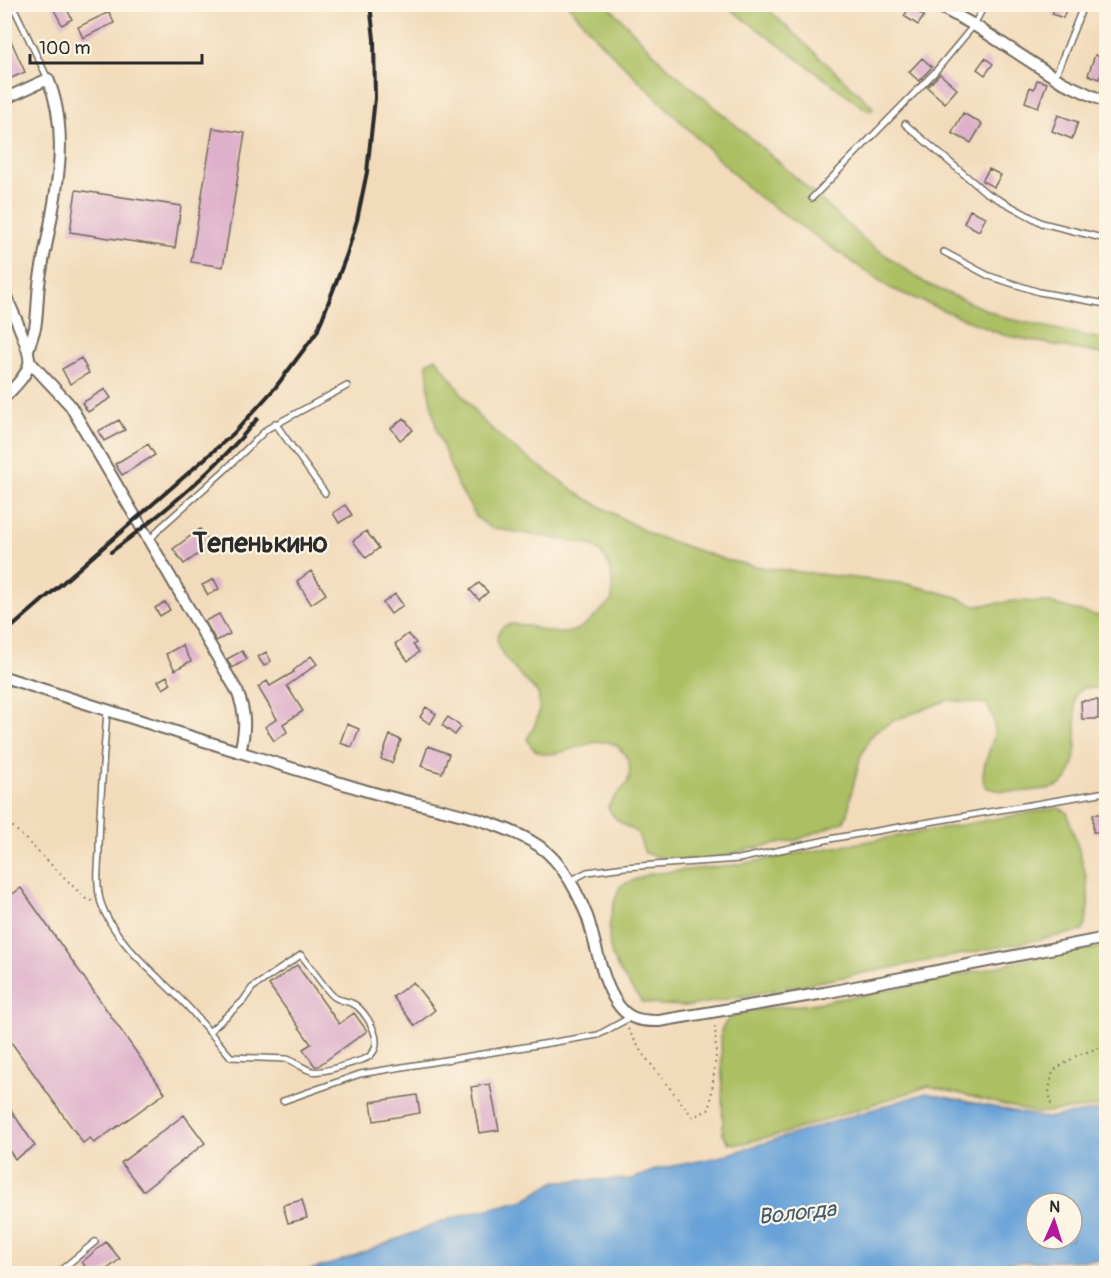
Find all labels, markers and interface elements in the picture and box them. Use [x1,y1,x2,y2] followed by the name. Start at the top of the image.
[30,27,202,65] scale bar
[39,37,91,60] text: 100 m
[191,527,328,560] district label: Тепенькино
[1024,1191,1084,1251] north arrow
[757,1195,839,1231] water label: Вологда
[1049,1197,1061,1217] text: N

